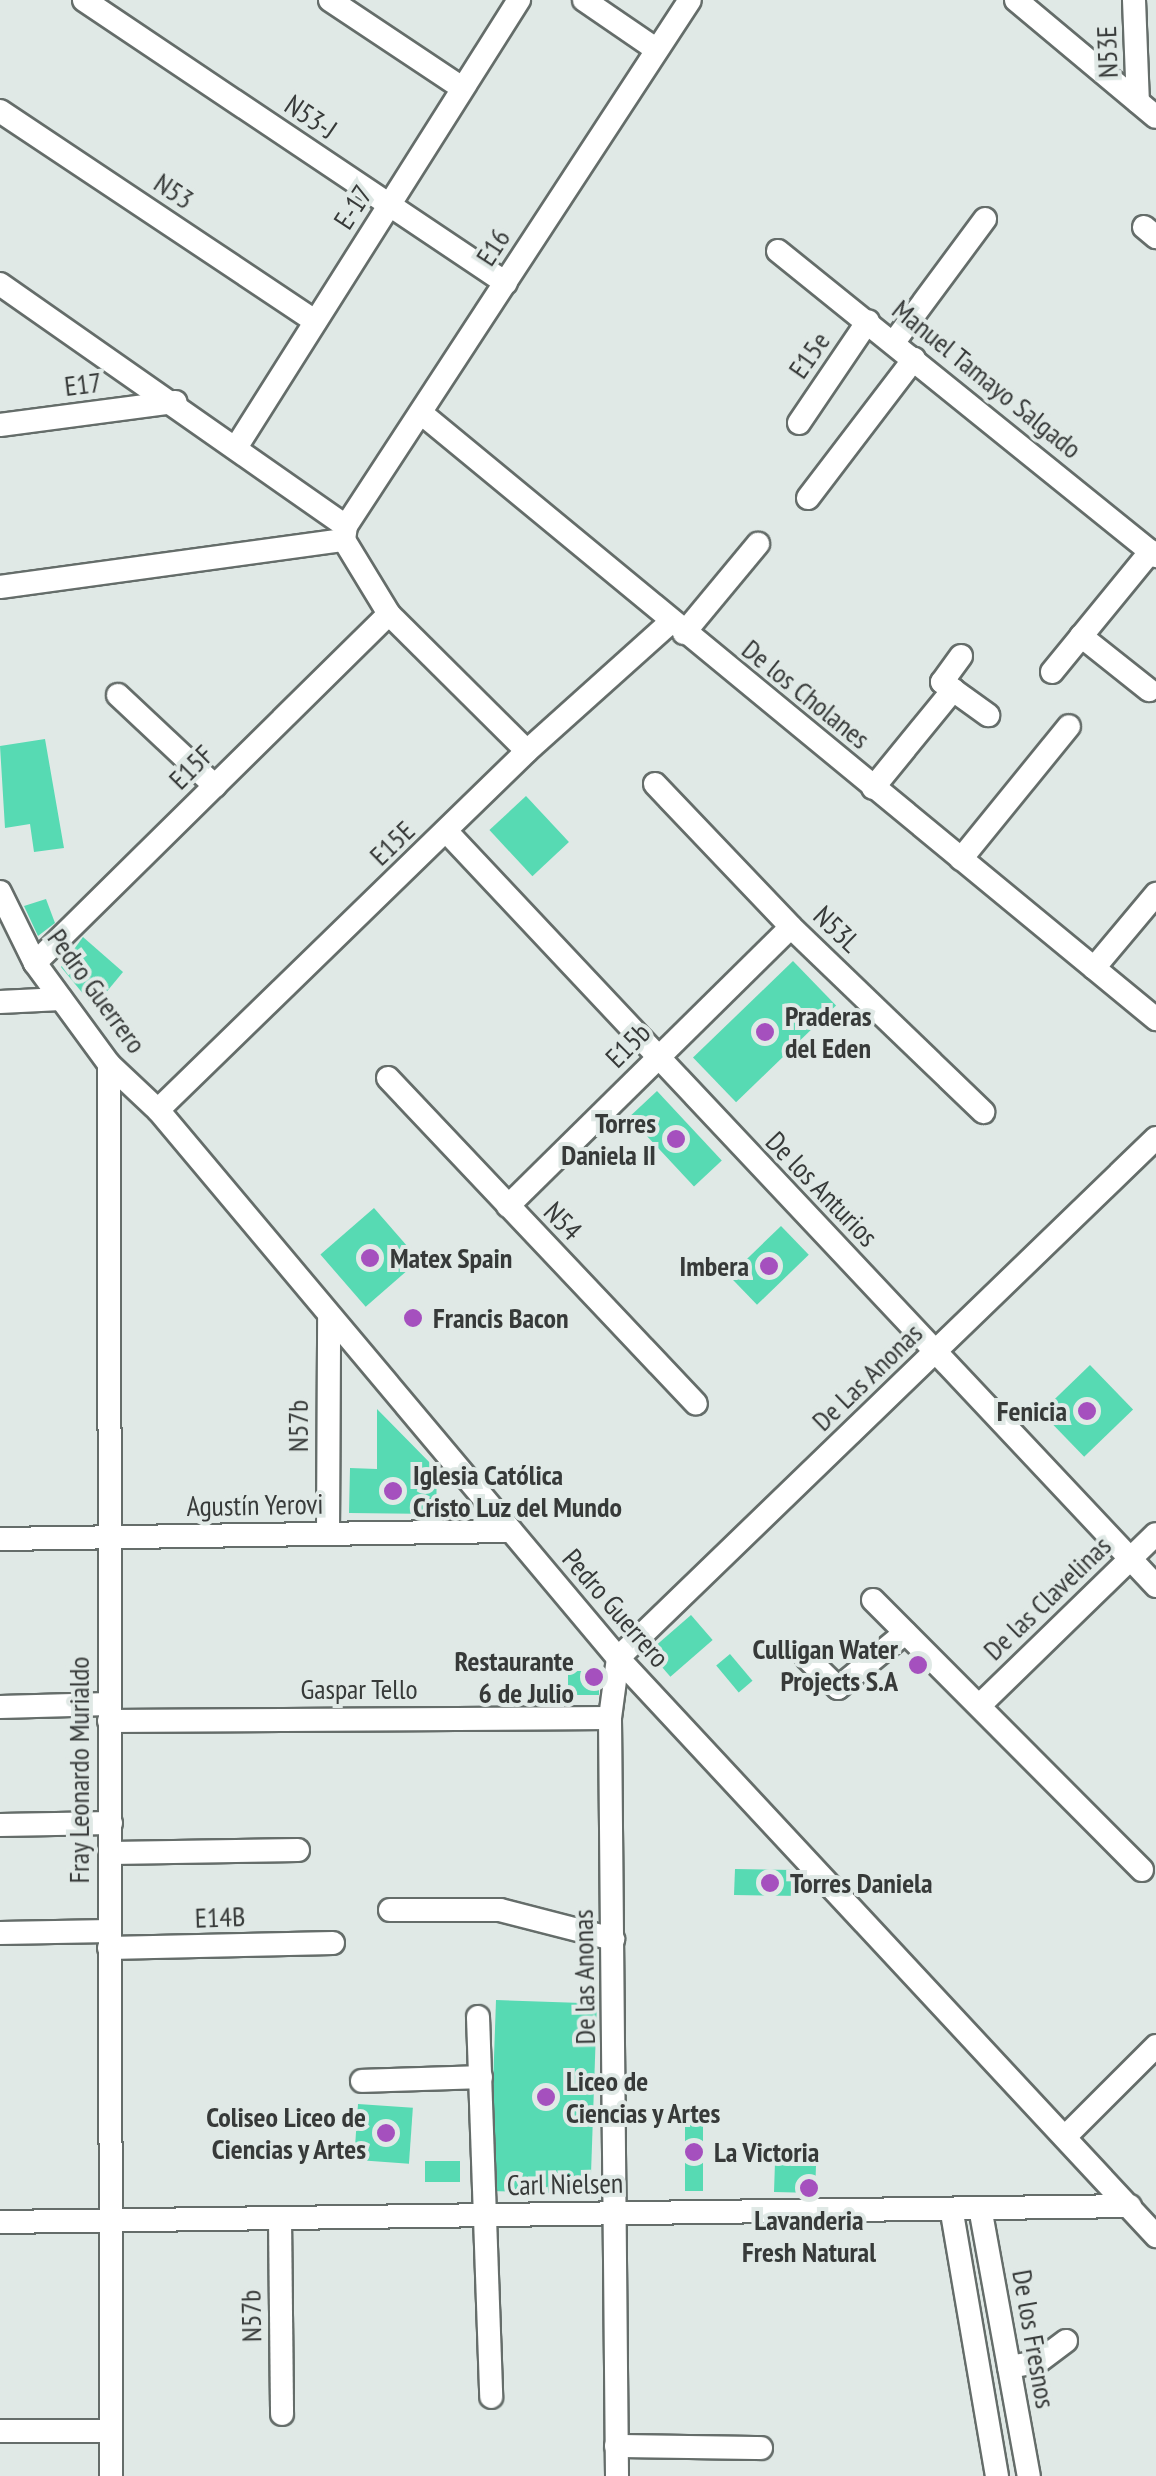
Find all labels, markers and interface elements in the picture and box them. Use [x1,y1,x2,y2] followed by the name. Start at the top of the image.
[1089,25,1125,79] street label: N53E
[279,88,343,146] street label: N53-J
[148,166,200,216] street label: N53
[327,179,379,235] street label: E-17
[469,222,517,272] street label: E16
[885,292,1089,466] street label: Manuel Tamayo Salgado
[781,325,837,385] street label: E15e
[62,365,104,403] street label: E17
[735,632,877,756] street label: De los Cholanes
[162,738,220,796] street label: E15F
[363,814,421,872] street label: E15E
[807,899,867,959] street label: N53L
[41,922,153,1060] street label: Pedro Guerrero
[785,999,871,1065] place label: Praderas del Eden
[599,1016,657,1074] street label: E15b
[754,1021,776,1043] marker: Praderas del Eden
[561,1106,656,1172] place label: Torres Daniela II
[759,1124,885,1254] street label: De los Anturios
[665,1128,687,1150] marker: Torres Daniela II
[537,1195,589,1247] street label: N54
[390,1241,513,1275] place label: Matex Spain
[359,1247,381,1269] marker: Matex Spain
[680,1249,749,1283] place label: Imbera
[758,1255,780,1277] marker: Imbera
[433,1301,568,1335] place label: Francis Bacon
[402,1307,424,1329] marker: Francis Bacon
[805,1316,929,1438] street label: De Las Anonas
[997,1394,1067,1428] place label: Fenicia
[281,1400,315,1452] street label: N57b
[1076,1400,1098,1422] marker: Fenicia
[413,1458,623,1524] place label: Iglesia Católica Cristo Luz del Mundo
[382,1480,404,1502] marker: Iglesia Católica Cristo Luz del Mundo
[186,1487,324,1523] street label: Agustín Yerovi
[976,1529,1118,1667] street label: De las Clavelinas
[556,1542,676,1674] street label: Pedro Guerrero
[752,1632,898,1698] place label: Culligan Water Projects S.A
[455,1644,574,1710] place label: Restaurante 6 de Julio
[907,1654,929,1676] marker: Culligan Water Projects S.A
[62,1656,96,1884] street label: Fray Leonardo Murialdo
[583,1666,605,1688] marker: Restaurante 6 de Julio
[300,1672,418,1706] street label: Gaspar Tello
[790,1866,932,1900] place label: Torres Daniela
[759,1872,781,1894] marker: Torres Daniela
[194,1899,246,1935] street label: E14B
[566,1909,602,2045] street label: De las Anonas
[566,2064,723,2130] place label: Liceo de Ciencias y Artes
[535,2086,557,2108] marker: Liceo de Ciencias y Artes
[206,2100,366,2166] place label: Coliseo Liceo de Ciencias y Artes
[375,2122,397,2144] marker: Coliseo Liceo de Ciencias y Artes
[714,2135,820,2169] place label: La Victoria
[683,2141,705,2163] marker: La Victoria
[507,2166,623,2202] street label: Carl Nielsen
[798,2177,820,2199] marker: Lavanderia Fresh Natural
[742,2203,876,2269] place label: Lavanderia Fresh Natural
[1005,2267,1063,2411] street label: De los Fresnos
[234,2290,268,2342] street label: N57b

